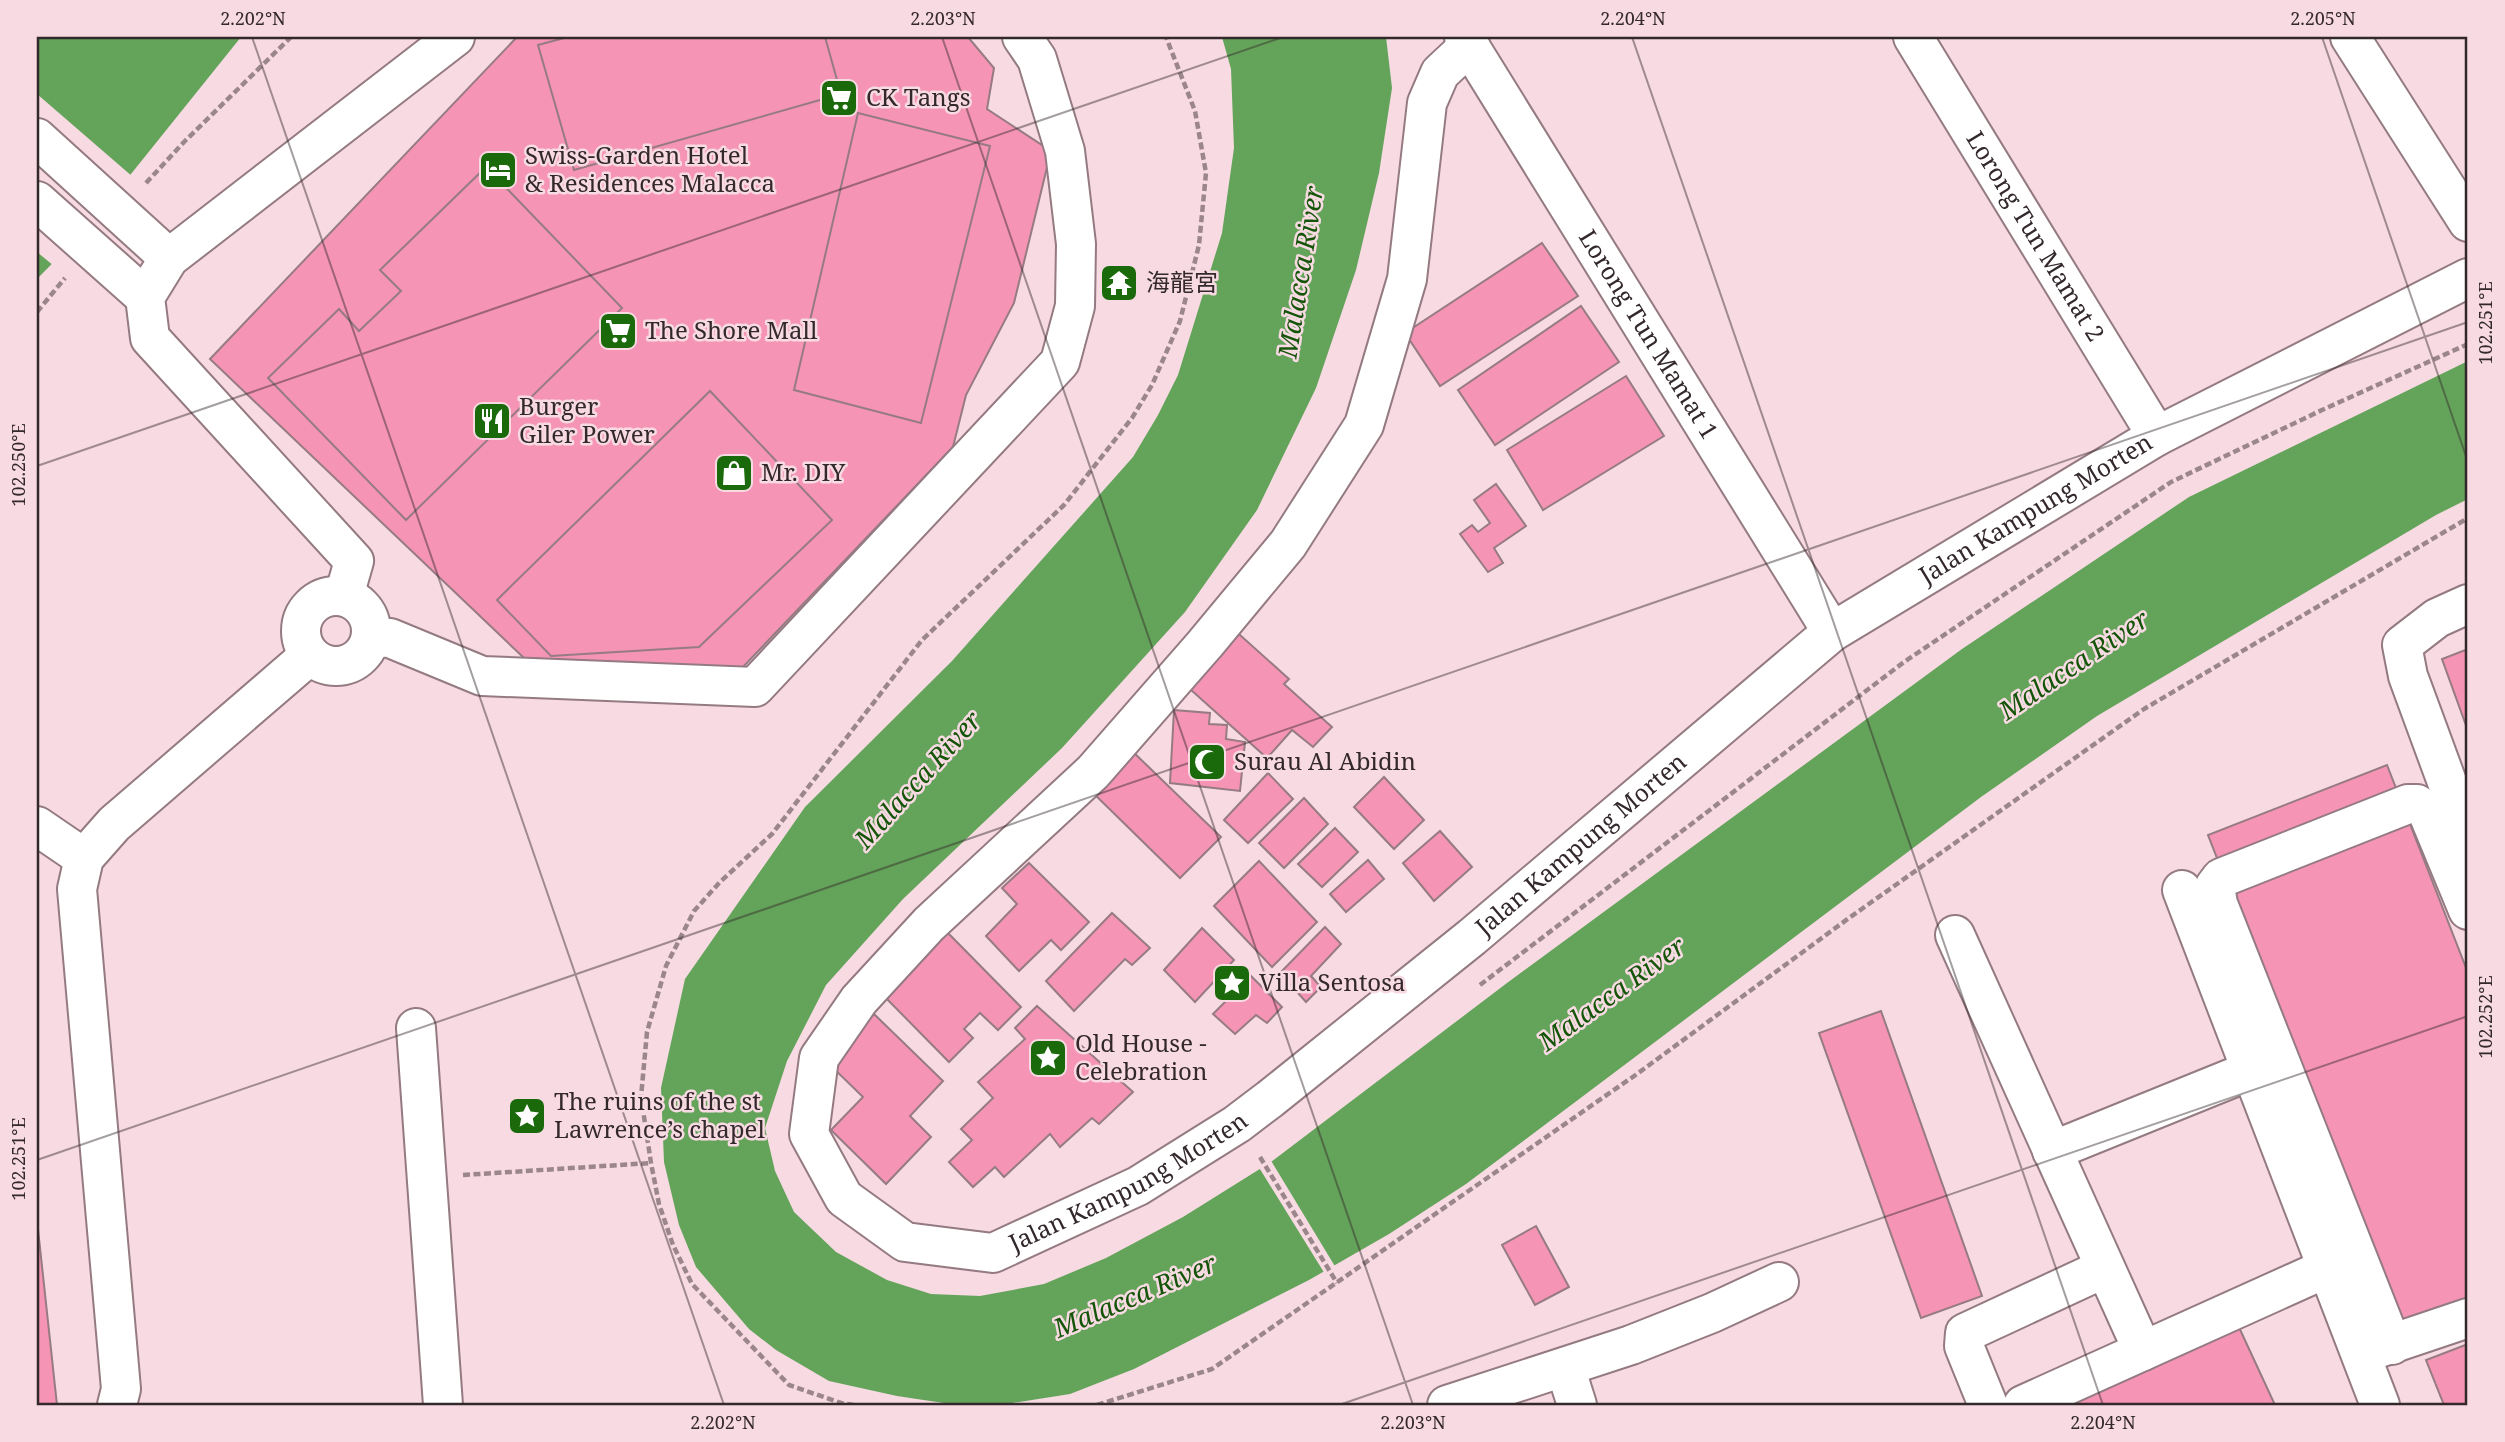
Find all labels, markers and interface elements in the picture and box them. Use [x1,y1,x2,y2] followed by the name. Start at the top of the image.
[220,6,286,30] text: 2.202°N
[910,6,976,30] text: 2.203°N
[1600,6,1666,30] text: 2.204°N
[2290,6,2356,30] text: 2.205°N
[818,77,860,119] supermarket icon: CK Tangs
[866,80,971,113] place label: CK Tangs
[1959,125,2113,347] street label: Lorong Tun Mamat 2
[525,138,775,199] place label: Swiss-Garden Hotel & Residences Malacca
[477,149,519,191] hotel icon: Swiss-Garden Hotel & Residences Malacca
[1268,182,1332,361] water label: Malacca River
[1572,223,1727,445] street label: Lorong Tun Mamat 1
[1098,262,1140,304] temple icon: 海龍宮
[1146,265,1218,298] place label: 海龍宮
[2473,281,2497,365] text: 102.251°E
[597,310,639,352] supermarket icon: The Shore Mall
[645,313,818,346] place label: The Shore Mall
[519,389,655,450] place label: Burger Giler Power
[471,400,513,442] restaurant icon: Burger Giler Power
[6,423,30,507] text: 102.250°E
[1911,425,2158,591] street label: Jalan Kampung Morten
[713,452,755,494] shop icon: Mr. DIY
[761,455,846,488] place label: Mr. DIY
[1991,600,2156,728] water label: Malacca River
[845,702,989,857] water label: Malacca River
[1186,741,1228,783] mosque icon: Surau Al Abidin
[1234,744,1416,777] place label: Surau Al Abidin
[1467,745,1693,943] street label: Jalan Kampung Morten
[1530,927,1693,1059] water label: Malacca River
[1211,962,1253,1004] place icon: Villa Sentosa
[1259,965,1406,998] place label: Villa Sentosa
[2473,975,2497,1059] text: 102.252°E
[1075,1026,1207,1087] place label: Old House - Celebration
[1027,1037,1069,1079] place icon: Old House - Celebration
[554,1084,765,1145] place label: The ruins of the st Lawrence’s chapel
[506,1095,548,1137] place icon: The ruins of the st Lawrence’s chapel
[1002,1104,1254,1259] street label: Jalan Kampung Morten
[6,1117,30,1201] text: 102.251°E
[1047,1244,1222,1346] water label: Malacca River
[690,1410,756,1434] text: 2.202°N
[1380,1410,1446,1434] text: 2.203°N
[2070,1410,2136,1434] text: 2.204°N

